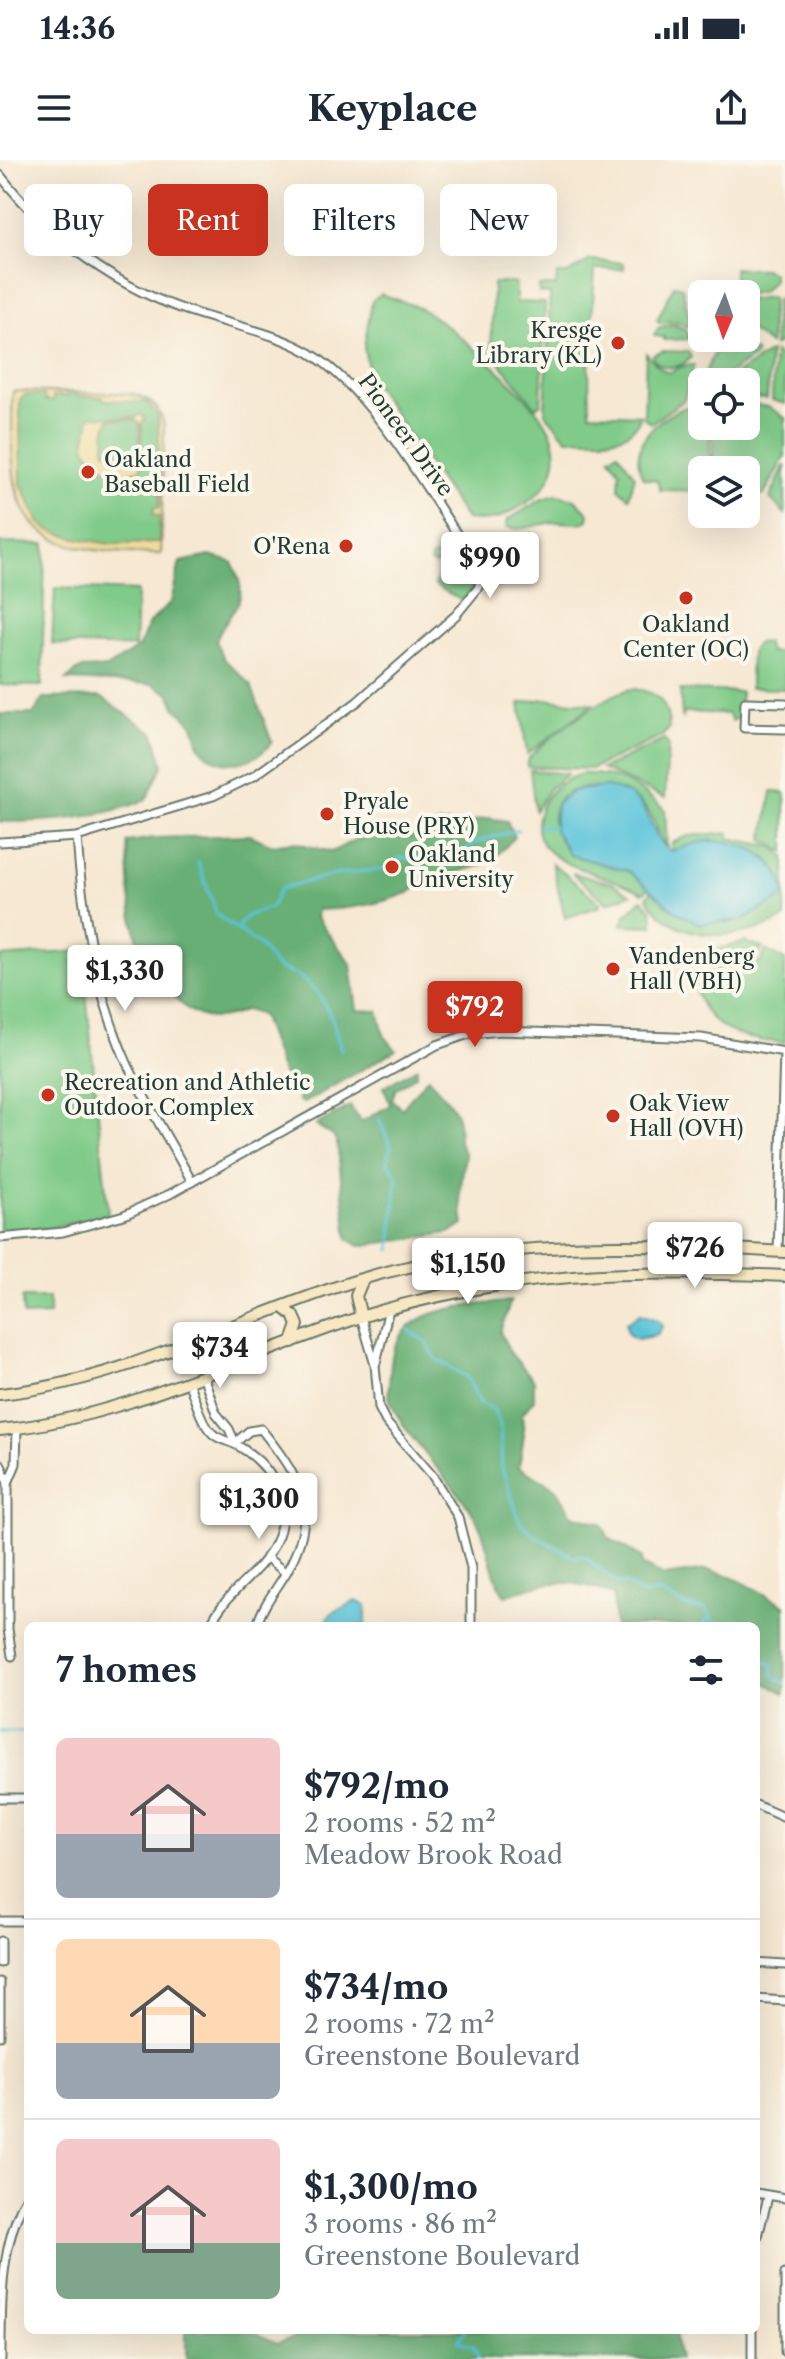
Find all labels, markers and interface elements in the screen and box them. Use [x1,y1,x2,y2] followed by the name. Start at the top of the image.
[40,10,115,47] text: 14:36
[32,86,76,130] icon: menu
[308,86,477,130] text: Keyplace
[709,86,753,130] icon: share
[24,184,132,256] chip: Buy
[148,184,268,256] chip: Rent
[284,184,424,256] chip: Filters
[440,184,557,256] chip: New
[688,280,760,352] north arrow
[688,280,760,528] map controls
[476,317,602,369] place label: Kresge Library (KL)
[609,334,627,352] marker: Kresge Library (KL)
[352,368,460,502] street label: Pioneer Drive
[688,368,760,440] button: locate
[104,446,250,498] place label: Oakland Baseball Field
[688,456,760,528] button: layers
[79,463,97,481] marker: Oakland Baseball Field
[443,532,537,600] pin: $990
[253,533,330,560] place label: O'Rena
[337,537,355,555] marker: O'Rena
[459,542,521,574] text: $990
[677,589,695,607] marker: Oakland Center (OC)
[623,611,749,663] place label: Oakland Center (OC)
[343,788,475,840] place label: Pryale House (PRY)
[318,805,336,823] marker: Pryale House (PRY)
[408,841,515,893] place label: Oakland University
[383,858,401,876] marker: Oakland University
[628,943,754,995] place label: Vandenberg Hall (VBH)
[60,945,190,1013] pin: $1,330
[85,955,165,987] text: $1,330
[604,960,622,978] marker: Vandenberg Hall (VBH)
[428,981,522,1049] pin: $792
[446,991,504,1023] text: $792
[64,1069,311,1121] place label: Recreation and Athletic Outdoor Complex
[39,1086,57,1104] marker: Recreation and Athletic Outdoor Complex
[629,1090,743,1142] place label: Oak View Hall (OVH)
[604,1107,622,1125] marker: Oak View Hall (OVH)
[648,1222,742,1290] pin: $726
[666,1232,724,1264] text: $726
[403,1238,533,1306] pin: $1,150
[430,1248,506,1280] text: $1,150
[173,1322,267,1390] pin: $734
[191,1332,249,1364] text: $734
[194,1473,324,1541] pin: $1,300
[218,1483,300,1515] text: $1,300
[684,1648,728,1692] icon: filters
[56,1649,197,1691] text: 7 homes
[304,1765,449,1807] text: $792/mo
[120,1770,216,1866] icon: home
[304,1807,496,1839] text: 2 rooms · 52 m²
[304,1839,563,1871] text: Meadow Brook Road
[304,1966,448,2008] text: $734/mo
[120,1971,216,2067] icon: home
[304,2008,495,2040] text: 2 rooms · 72 m²
[304,2040,580,2072] text: Greenstone Boulevard
[304,2166,478,2208] text: $1,300/mo
[120,2171,216,2267] icon: home
[304,2208,497,2240] text: 3 rooms · 86 m²
[304,2240,580,2272] text: Greenstone Boulevard

